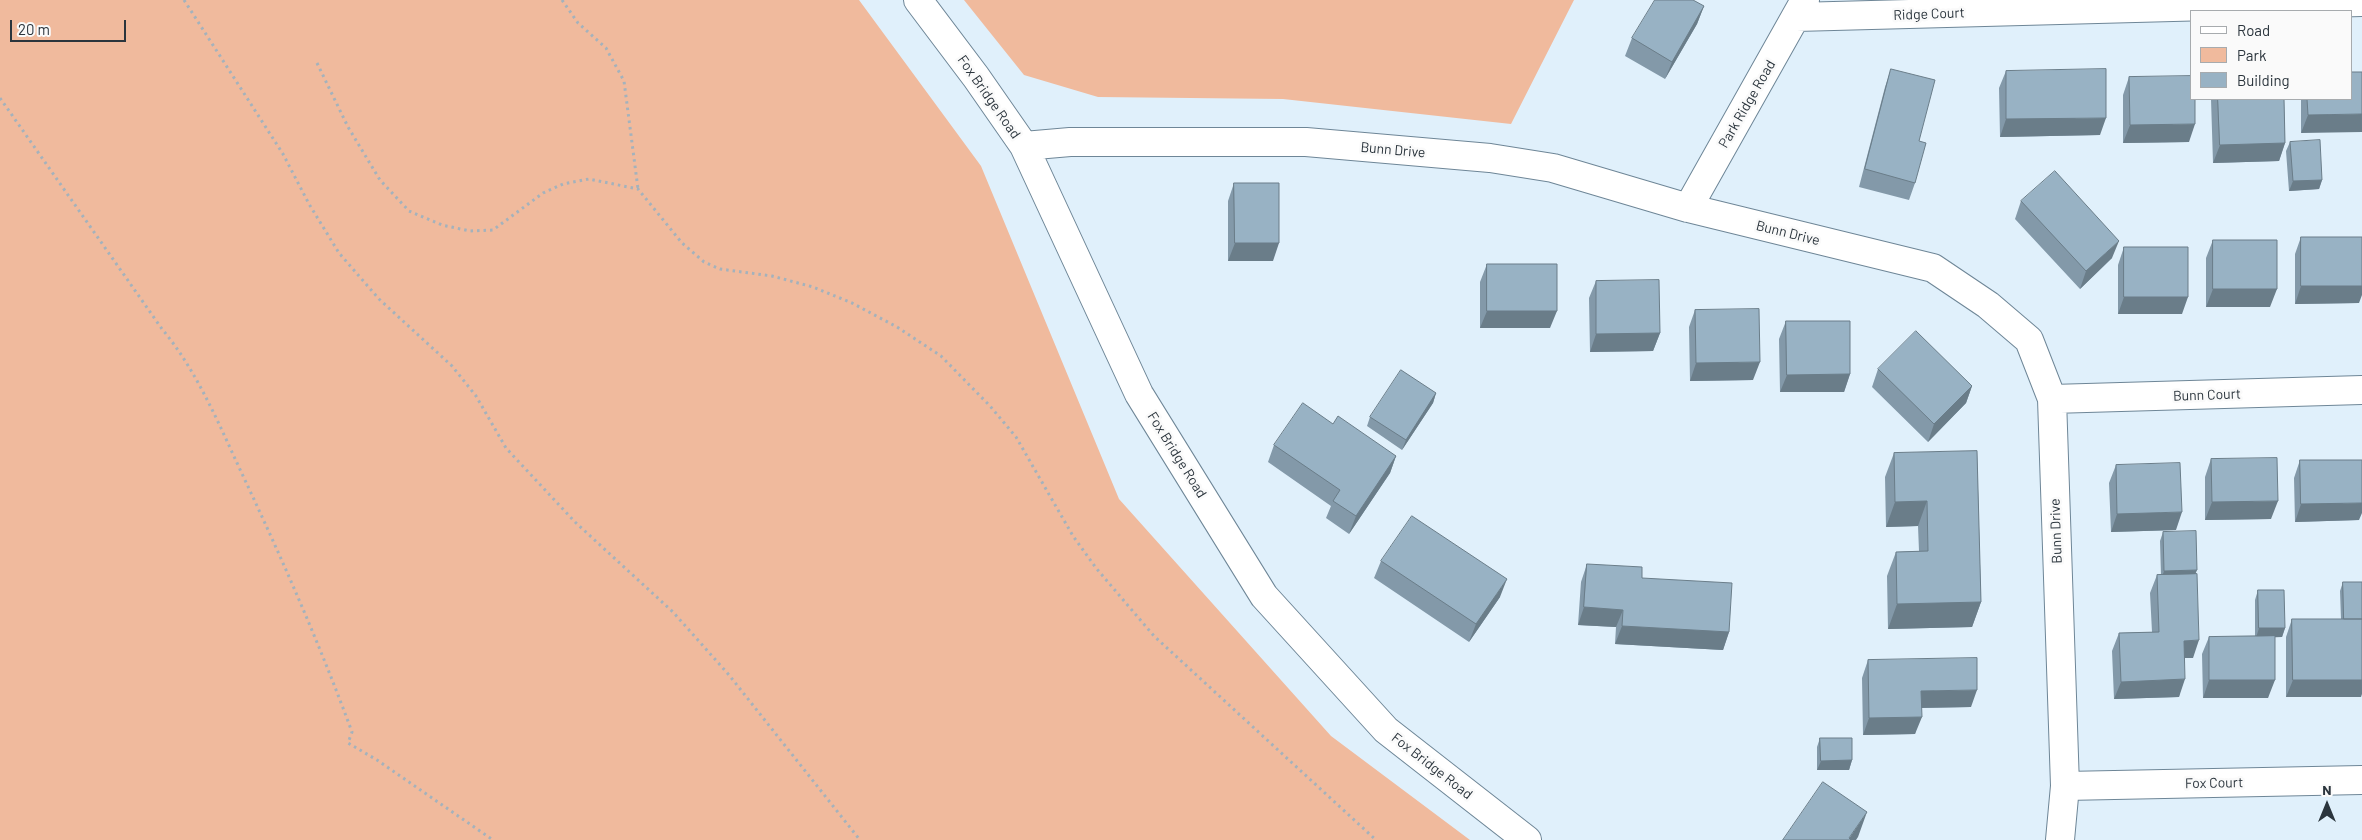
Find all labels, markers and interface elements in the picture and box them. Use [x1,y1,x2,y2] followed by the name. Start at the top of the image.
[1893,4,1965,24] street label: Ridge Court
[12,10,129,42] scale bar
[2190,10,2352,100] legend
[18,20,50,38] text: 20 m
[2237,21,2270,39] text: Road
[2237,46,2266,64] text: Park
[954,52,1024,142] street label: Fox Bridge Road
[1715,57,1779,151] street label: Park Ridge Road
[2237,71,2290,89] text: Building
[1360,139,1426,161] street label: Bunn Drive
[1754,217,1822,249] street label: Bunn Drive
[2173,385,2241,405] street label: Bunn Court
[1144,409,1210,501] street label: Fox Bridge Road
[2046,498,2066,564] street label: Bunn Drive
[1388,729,1476,803] street label: Fox Bridge Road
[2185,774,2243,792] street label: Fox Court
[2302,780,2352,830] north arrow
[2322,781,2332,798] text: N

